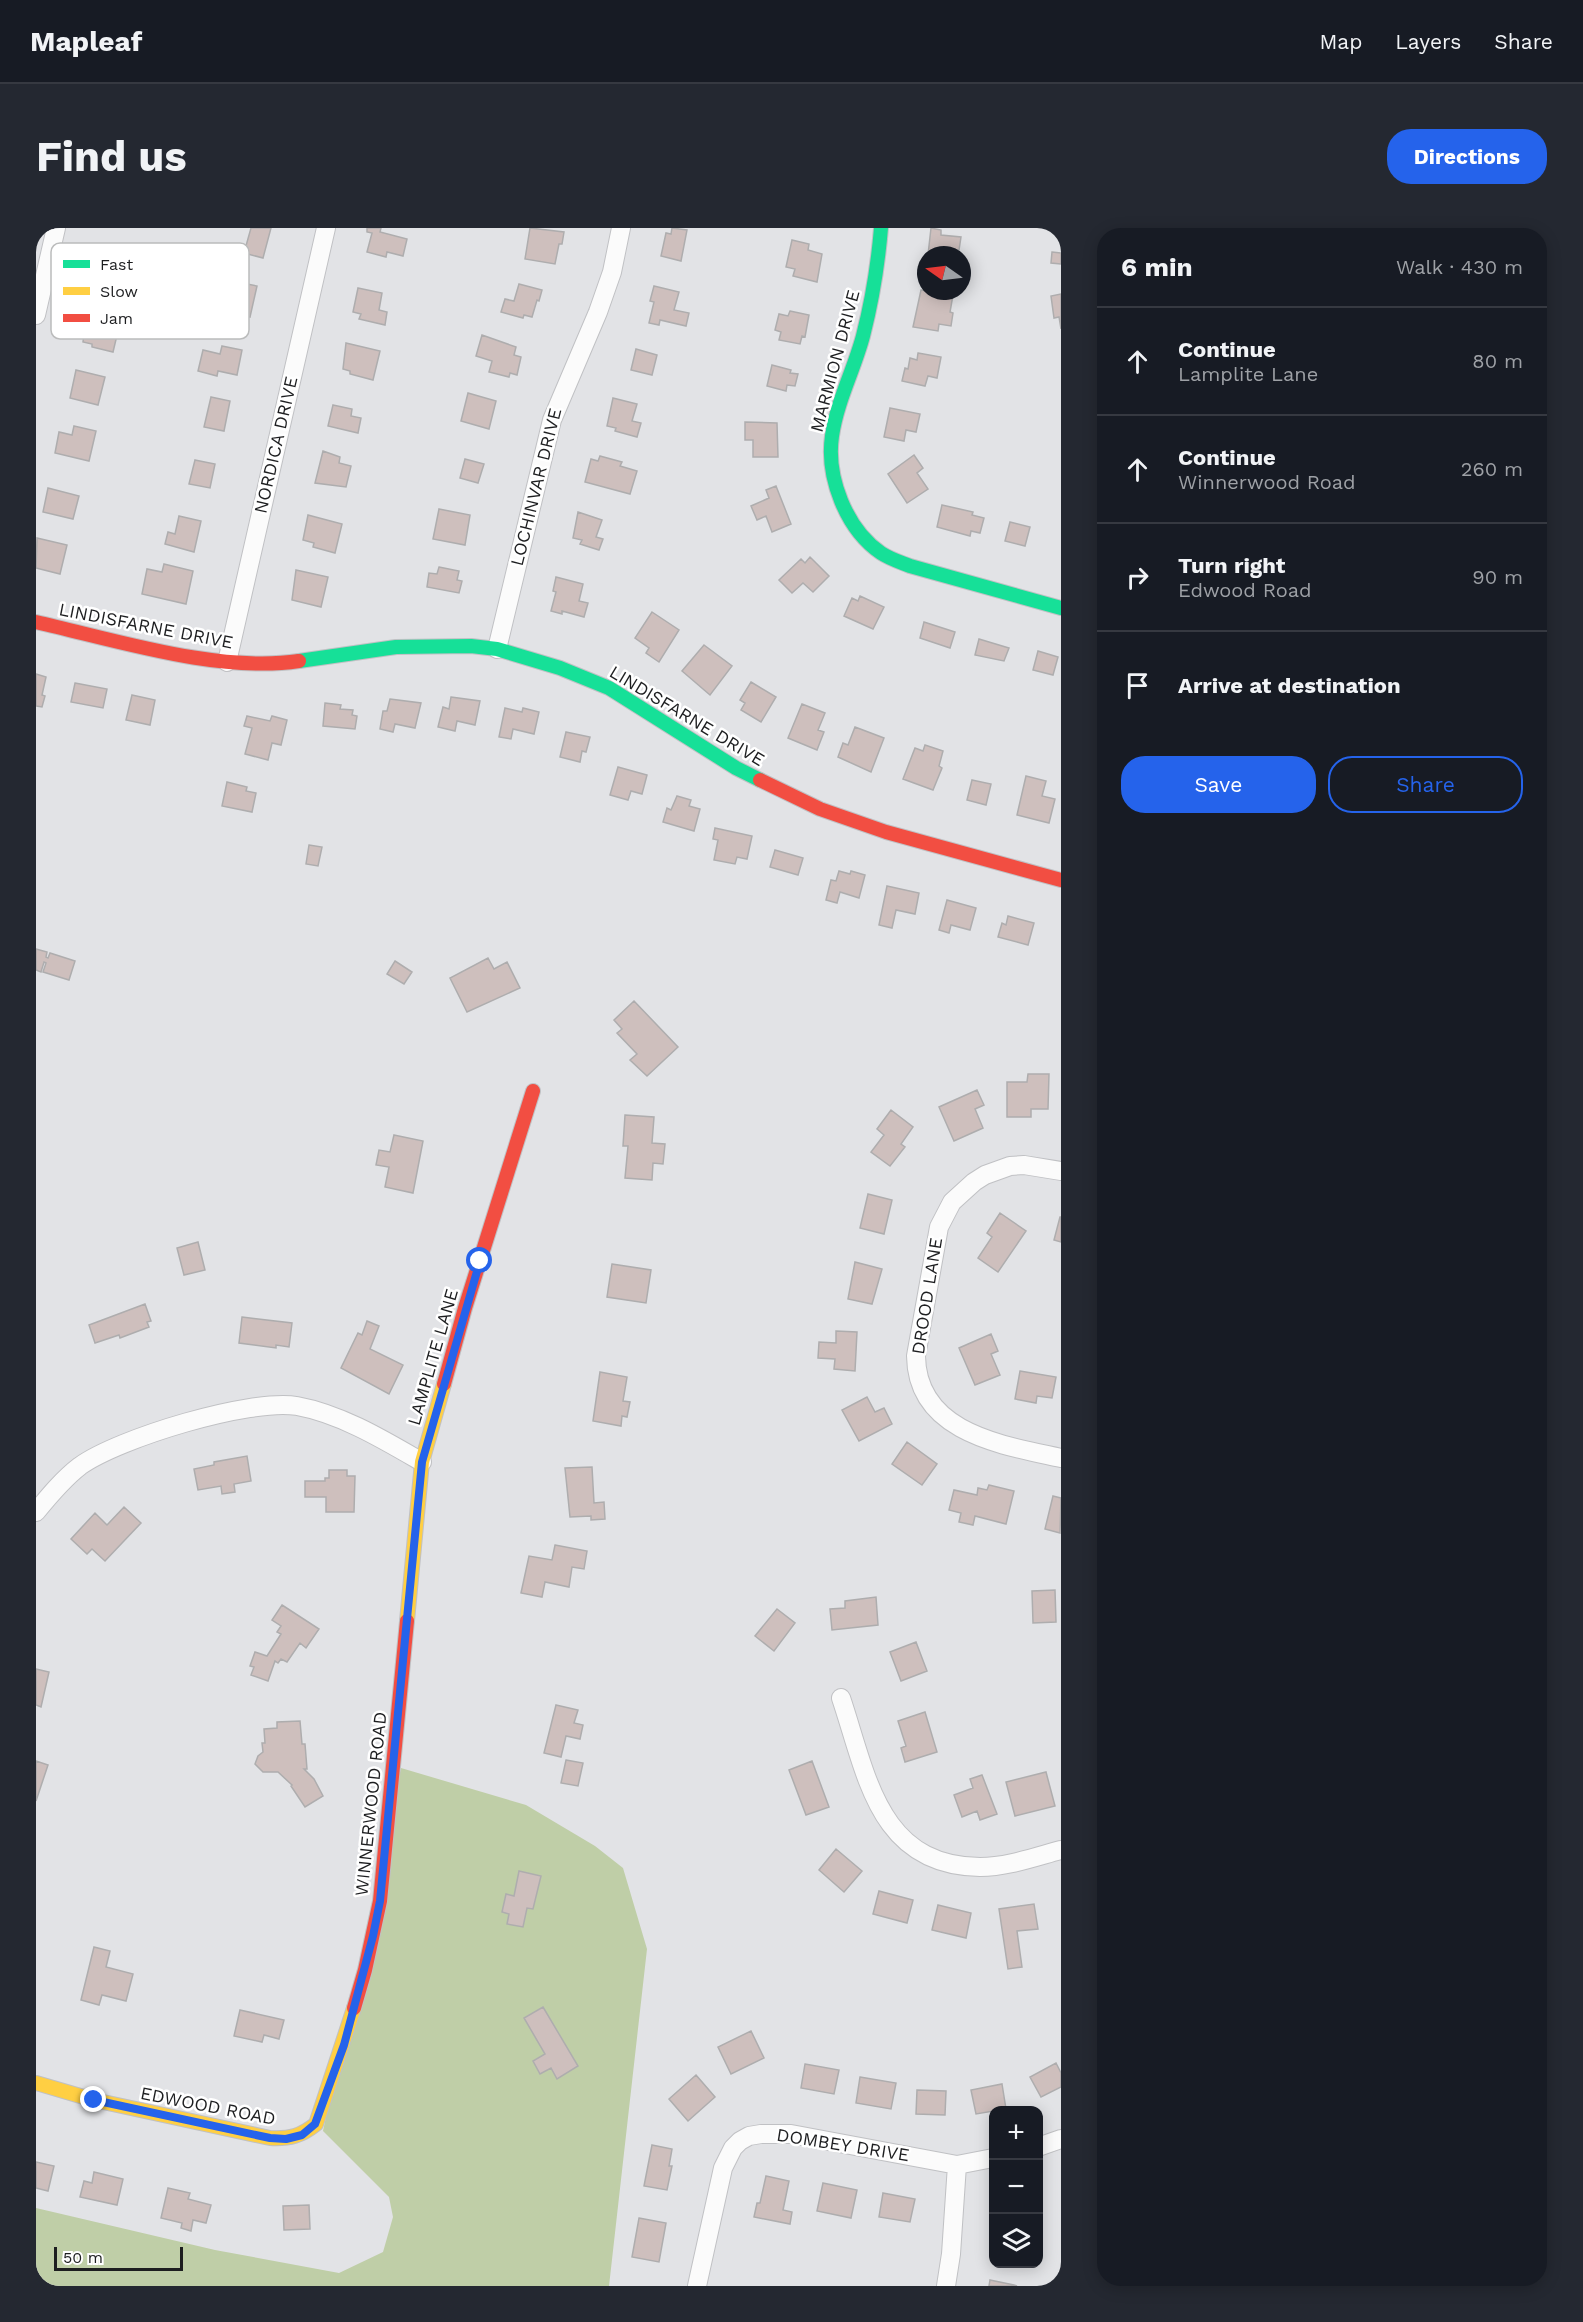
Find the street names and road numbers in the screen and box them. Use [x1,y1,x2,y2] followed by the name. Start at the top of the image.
[805,288,864,434] street label: MARMION DRIVE
[250,374,301,515] street label: NORDICA DRIVE
[506,406,565,568] street label: LOCHINVAR DRIVE
[57,598,235,653] street label: LINDISFARNE DRIVE
[606,661,769,770] street label: LINDISFARNE DRIVE
[907,1236,946,1356] street label: DROOD LANE
[403,1286,462,1427] street label: LAMPLITE LANE
[350,1711,391,1897] street label: WINNERWOOD ROAD
[139,2082,277,2129] street label: EDWOOD ROAD
[775,2124,911,2165] street label: DOMBEY DRIVE

